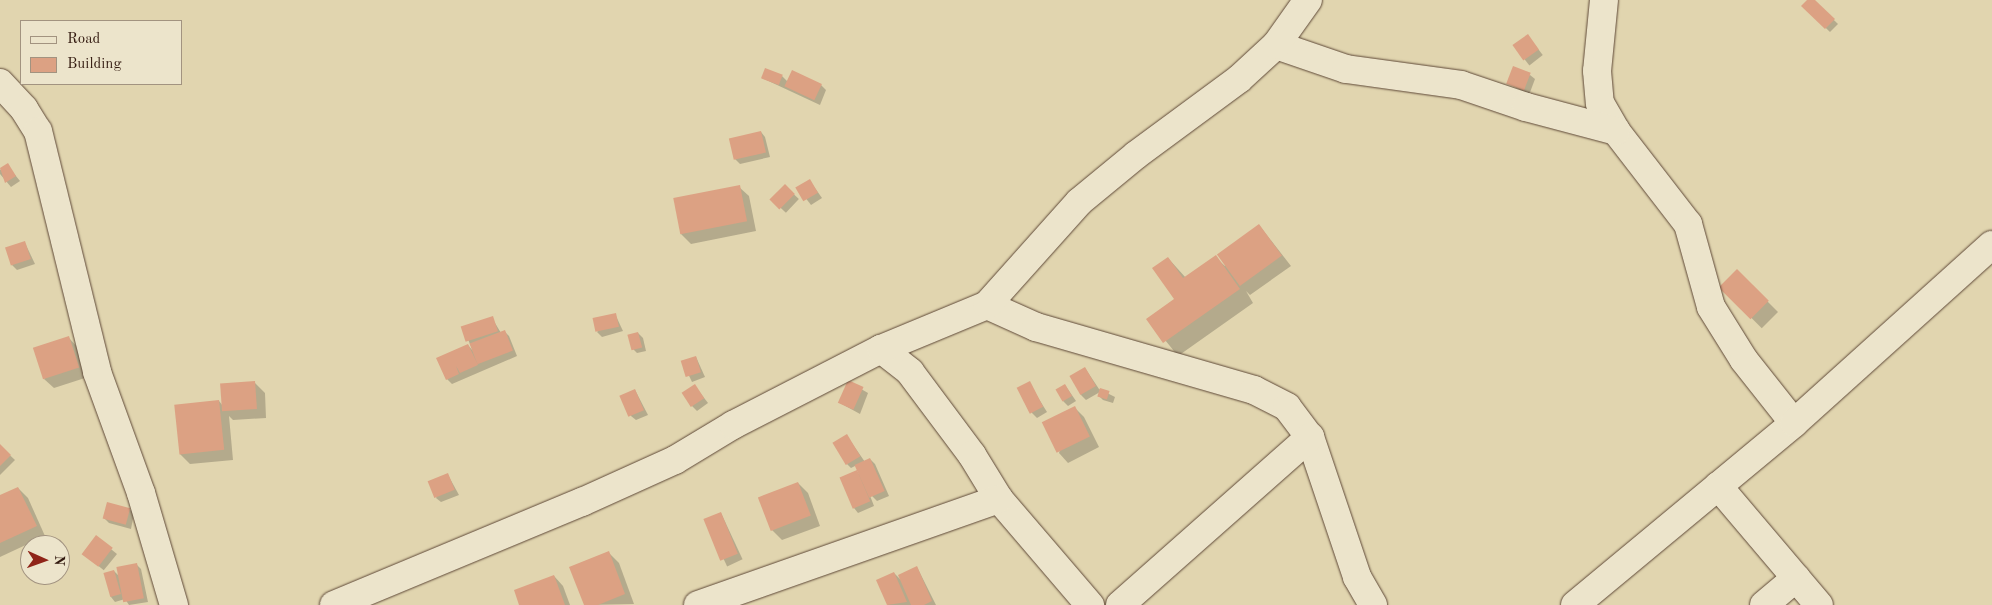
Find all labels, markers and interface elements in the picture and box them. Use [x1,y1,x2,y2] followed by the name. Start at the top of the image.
[20,20,182,85] legend
[67,32,100,47] text: Road
[67,57,122,72] text: Building
[20,535,70,585] north arrow
[52,555,66,566] text: N

